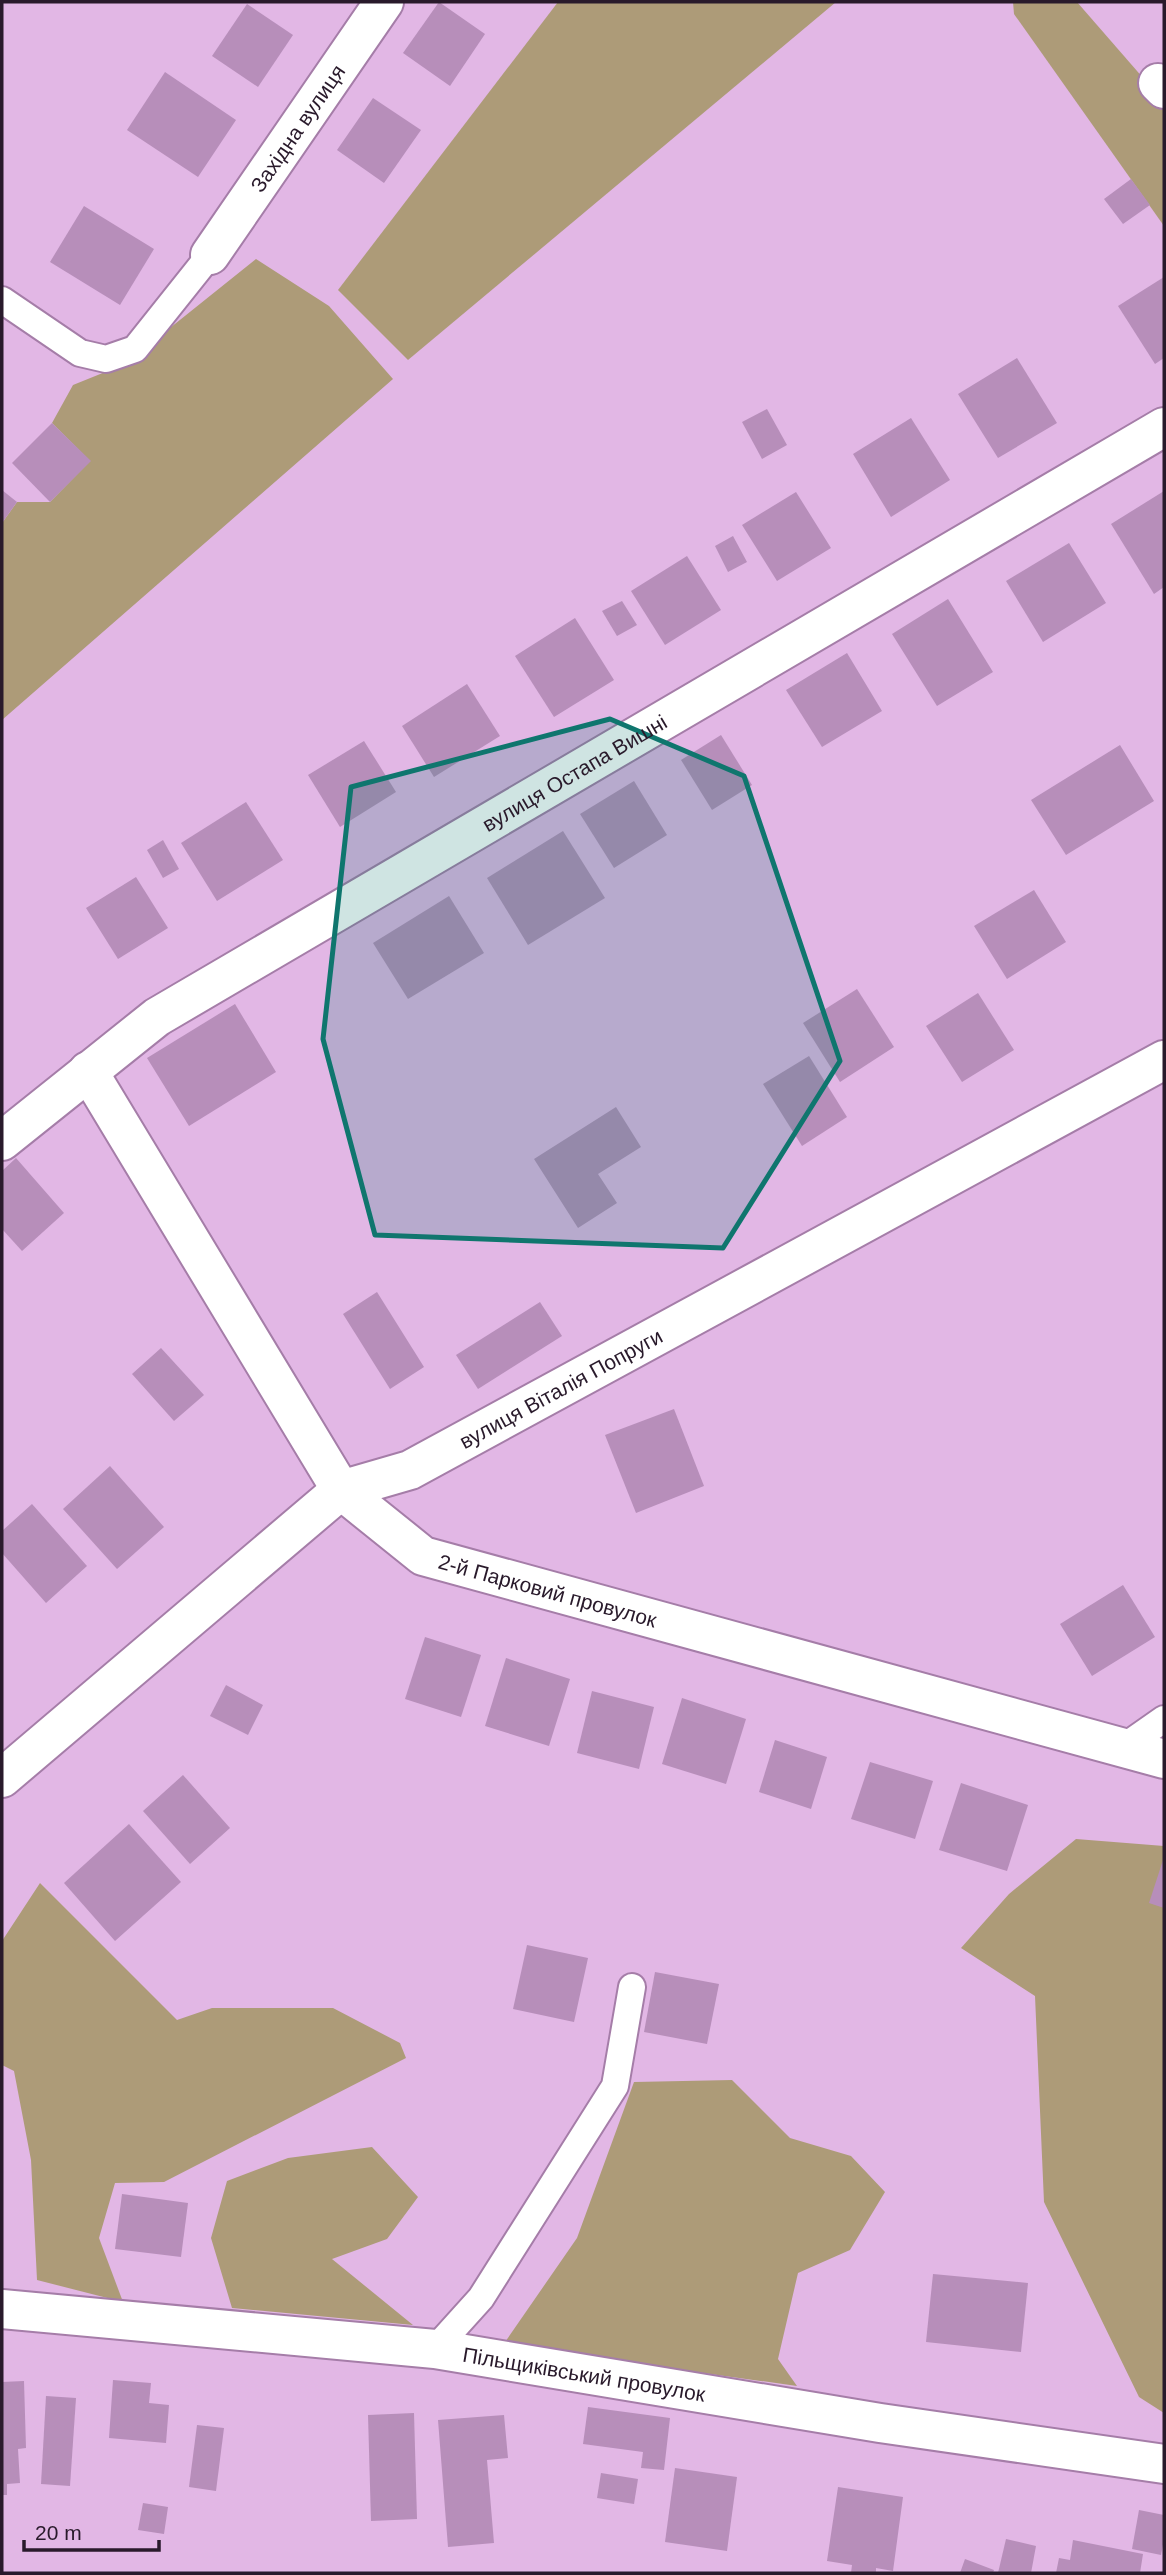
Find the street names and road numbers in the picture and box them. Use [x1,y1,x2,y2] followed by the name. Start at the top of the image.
[246,60,349,196] street label: Західна вулиця
[478,710,670,836] street label: вулиця Остапа Вишні
[455,1324,666,1453] street label: вулиця Віталія Попруги
[436,1549,660,1631] street label: 2-й Парковий провулок
[461,2342,708,2405] street label: Пільщиківський провулок

